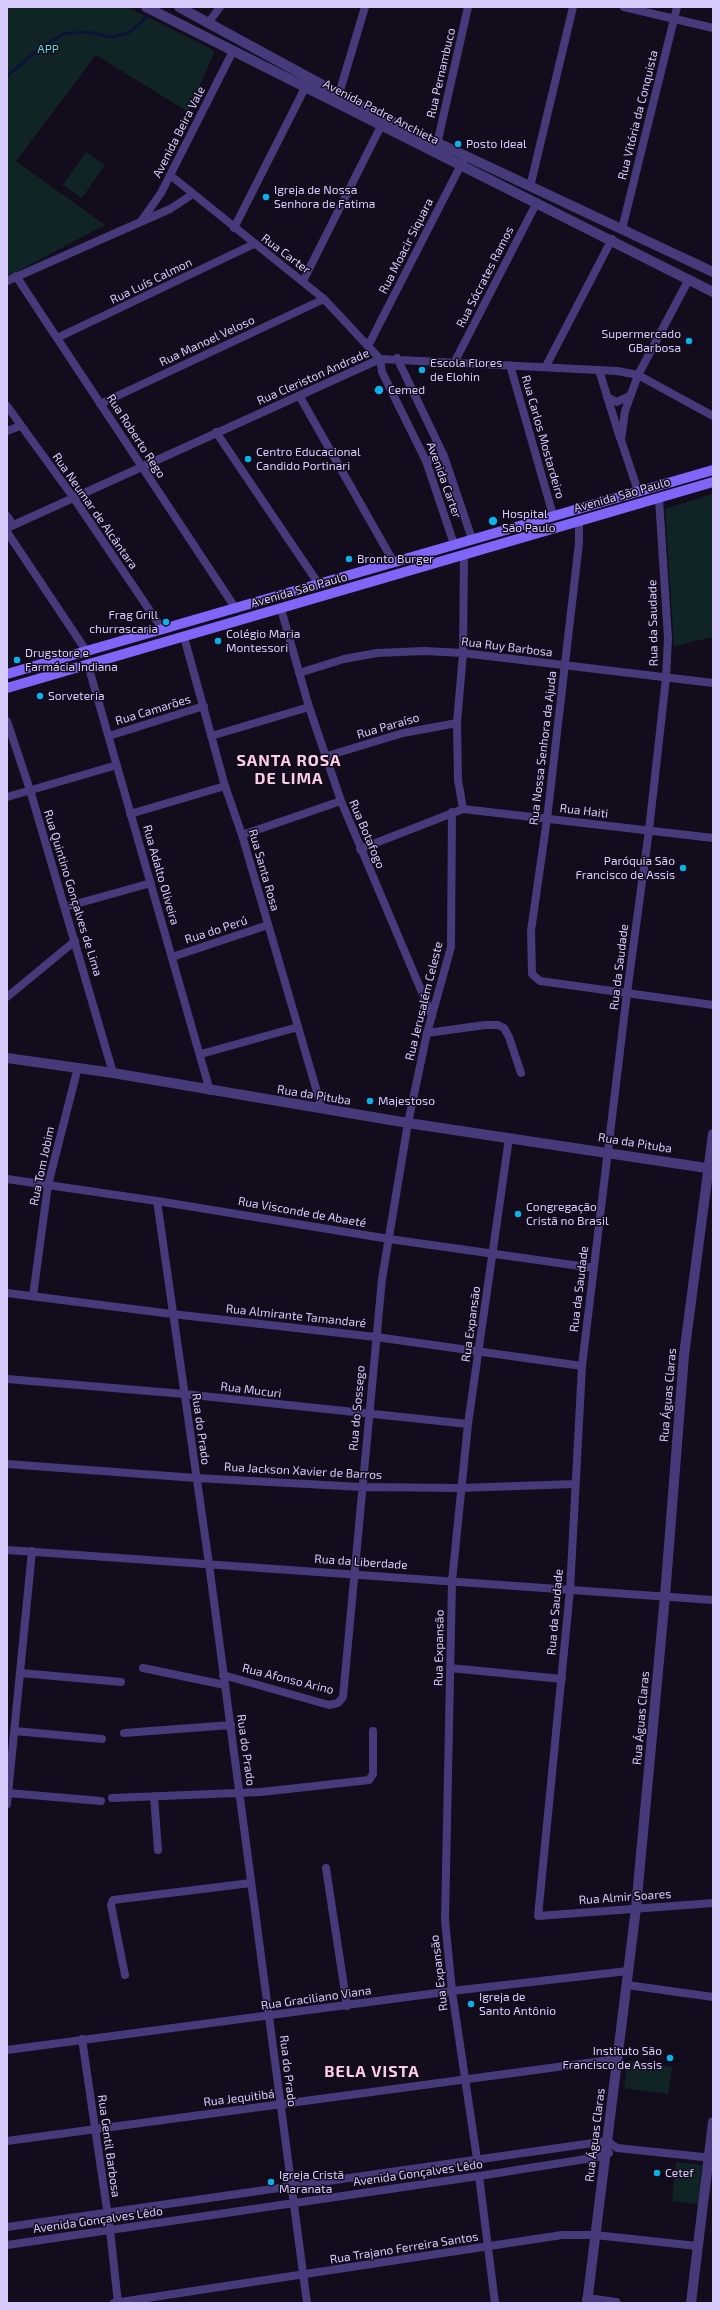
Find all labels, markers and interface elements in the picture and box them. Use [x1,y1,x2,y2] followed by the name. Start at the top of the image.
[424,26,458,120] street label: Rua Pernambuco
[37,42,59,56] park label: APP
[615,49,661,181] street label: Rua Vitória da Conquista
[321,76,441,148] street label: Avenida Padre Anchieta
[150,84,208,180] street label: Avenida Beira Vale
[466,137,527,151] place label: Posto Ideal
[453,139,463,149] marker: Posto Ideal
[274,183,375,211] place label: Igreja de Nossa Senhora de Fatima
[261,192,271,202] marker: Igreja de Nossa Senhora de Fatima
[376,196,436,296] street label: Rua Moacir Siquara
[453,224,517,330] street label: Rua Sócrates Ramos
[259,231,313,277] street label: Rua Carter
[108,255,194,307] street label: Rua Luís Calmon
[157,313,257,369] street label: Rua Manoel Veloso
[601,327,681,355] place label: Supermercado GBarbosa
[684,336,694,346] marker: Supermercado GBarbosa
[255,346,371,408] street label: Rua Cleriston Andrade
[430,356,502,384] place label: Escola Flores de Elohin
[417,365,427,375] marker: Escola Flores de Elohin
[518,374,568,500] street label: Rua Carlos Mostardeiro
[388,383,425,397] place label: Cemed
[373,384,385,396] marker: Cemed
[104,391,168,481] street label: Rua Roberto Rego
[424,440,464,520] street label: Avenida Carter
[256,445,361,473] place label: Centro Educacional Candido Portinari
[49,450,141,572] street label: Rua Neumar de Alcântara
[243,454,253,464] marker: Centro Educacional Candido Portinari
[572,474,672,516] street label: Avenida São Paulo
[502,507,556,535] place label: Hospital São Paulo
[487,515,499,527] marker: Hospital São Paulo
[357,552,434,566] place label: Bronto Burger
[344,554,354,564] marker: Bronto Burger
[249,569,349,611] street label: Avenida São Paulo
[645,580,661,666] street label: Rua da Saudade
[89,608,158,636] place label: Frag Grill churrascaria
[161,617,171,627] marker: Frag Grill churrascaria
[226,627,300,655] place label: Colégio Maria Montessori
[460,634,554,660] street label: Rua Ruy Barbosa
[213,636,223,646] marker: Colégio Maria Montessori
[25,646,118,674] place label: Drugstore e Farmácia Indiana
[12,655,22,665] marker: Drugstore e Farmácia Indiana
[526,670,560,826] street label: Rua Nossa Senhora da Ajuda
[48,689,104,703] place label: Sorveteria
[35,691,45,701] marker: Sorveteria
[114,692,192,728] street label: Rua Camarões
[355,710,421,742] street label: Rua Paraíso
[236,751,342,789] district label: SANTA ROSA DE LIMA
[346,797,388,871] street label: Rua Botafogo
[559,801,609,821] street label: Rua Haiti
[41,808,105,978] street label: Rua Quintino Gonçalves de Lima
[140,823,182,927] street label: Rua Adalto Oliveira
[245,827,283,913] street label: Rua Santa Rosa
[575,854,675,882] place label: Paróquia São Francisco de Assis
[678,863,688,873] marker: Paróquia São Francisco de Assis
[183,913,249,947] street label: Rua do Perú
[607,923,631,1011] street label: Rua da Saudade
[402,940,446,1062] street label: Rua Jerusalém Celeste
[276,1082,352,1108] street label: Rua da Pituba
[378,1094,435,1108] place label: Majestoso
[365,1096,375,1106] marker: Majestoso
[27,1125,57,1207] street label: Rua Tom Jobim
[597,1130,673,1156] street label: Rua da Pituba
[237,1194,367,1230] street label: Rua Visconde de Abaeté
[526,1200,608,1228] place label: Congregação Cristã no Brasil
[513,1209,523,1219] marker: Congregação Cristã no Brasil
[567,1245,591,1333] street label: Rua da Saudade
[459,1285,483,1363] street label: Rua Expansão
[225,1301,367,1331] street label: Rua Almirante Tamandaré
[657,1347,679,1443] street label: Rua Águas Claras
[346,1365,368,1451] street label: Rua do Sossego
[220,1379,282,1401] street label: Rua Mucuri
[189,1392,213,1466] street label: Rua do Prado
[224,1460,382,1482] street label: Rua Jackson Xavier de Barros
[314,1552,408,1572] street label: Rua da Liberdade
[544,1568,566,1656] street label: Rua da Saudade
[431,1610,447,1686] street label: Rua Expansão
[241,1661,335,1697] street label: Rua Afonso Arino
[630,1670,652,1766] street label: Rua Águas Claras
[234,1713,258,1787] street label: Rua do Prado
[578,1887,672,1907] street label: Rua Almir Soares
[427,1934,451,2012] street label: Rua Expansão
[260,1983,372,2013] street label: Rua Graciliano Viana
[479,1990,556,2018] place label: Igreja de Santo Antônio
[466,1999,476,2009] marker: Igreja de Santo Antônio
[276,2034,300,2108] street label: Rua do Prado
[562,2044,662,2072] place label: Instituto São Francisco de Assis
[665,2053,675,2063] marker: Instituto São Francisco de Assis
[324,2062,420,2082] district label: BELA VISTA
[203,2086,275,2110] street label: Rua Jequitibá
[582,2087,608,2183] street label: Rua Águas Claras
[95,2094,123,2198] street label: Rua Gentil Barbosa
[352,2157,484,2189] street label: Avenida Gonçalves Lêdo
[665,2166,694,2180] place label: Cetef
[279,2168,344,2196] place label: Igreja Cristã Maranata
[652,2168,662,2178] marker: Cetef
[266,2177,276,2187] marker: Igreja Cristã Maranata
[32,2204,164,2236] street label: Avenida Gonçalves Lêdo
[329,2229,479,2267] street label: Rua Trajano Ferreira Santos

